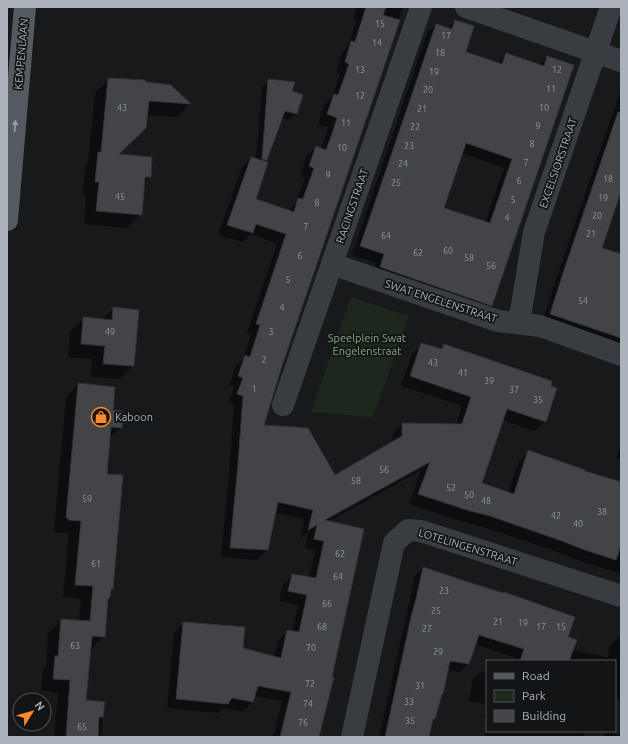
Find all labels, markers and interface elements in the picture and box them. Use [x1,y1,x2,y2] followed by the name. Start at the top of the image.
[12,18,30,90] street label: KEMPENLAAN
[375,19,385,29] house number: 15
[441,31,451,41] house number: 17
[372,38,382,48] house number: 14
[435,48,445,58] house number: 18
[355,65,365,75] house number: 13
[552,65,562,75] house number: 12
[429,67,439,77] house number: 19
[546,84,556,94] house number: 11
[423,85,433,95] house number: 20
[355,91,365,101] house number: 12
[117,103,127,113] house number: 43
[539,103,549,113] house number: 10
[417,104,427,114] house number: 21
[537,116,579,210] street label: EXCELSIORSTRAAT
[341,118,351,128] house number: 11
[12,120,18,132] one-way arrow
[535,121,541,131] house number: 9
[410,122,420,132] house number: 22
[529,139,535,149] house number: 8
[404,141,414,151] house number: 23
[337,143,347,153] house number: 10
[523,158,529,168] house number: 7
[398,159,408,169] house number: 24
[334,167,370,245] street label: RACINGSTRAAT
[325,170,331,180] house number: 9
[603,174,613,184] house number: 18
[516,176,522,186] house number: 6
[391,178,401,188] house number: 25
[115,192,125,202] house number: 45
[598,193,608,203] house number: 19
[510,195,516,205] house number: 5
[314,198,320,208] house number: 8
[592,211,602,221] house number: 20
[504,213,510,223] house number: 4
[303,222,309,232] house number: 7
[586,229,596,239] house number: 21
[381,231,391,241] house number: 64
[443,246,453,256] house number: 60
[413,248,423,258] house number: 62
[297,251,303,261] house number: 6
[464,253,474,263] house number: 58
[486,261,496,271] house number: 56
[285,275,291,285] house number: 5
[383,277,499,325] street label: SWAT ENGELENSTRAAT
[578,296,588,306] house number: 54
[279,303,285,313] house number: 4
[105,327,115,337] house number: 49
[268,327,274,337] house number: 3
[328,332,407,357] park label: Speelplein Swat Engelenstraat
[261,355,267,365] house number: 2
[428,358,438,368] house number: 43
[458,368,468,378] house number: 41
[484,376,494,386] house number: 39
[251,384,257,394] house number: 1
[509,385,519,395] house number: 37
[533,395,543,405] house number: 35
[90,406,112,428] shop icon: Kaboon
[115,411,153,423] place label: Kaboon
[379,465,389,475] house number: 56
[351,476,361,486] house number: 58
[446,483,456,493] house number: 52
[464,490,474,500] house number: 50
[82,494,92,504] house number: 59
[481,496,491,506] house number: 48
[597,507,607,517] house number: 38
[551,511,561,521] house number: 42
[573,519,583,529] house number: 40
[417,526,519,568] street label: LOTELINGENSTRAAT
[335,549,345,559] house number: 62
[91,559,101,569] house number: 61
[333,572,343,582] house number: 64
[439,586,449,596] house number: 23
[322,599,332,609] house number: 66
[431,606,441,616] house number: 25
[493,617,503,627] house number: 21
[518,618,528,628] house number: 19
[317,622,327,632] house number: 68
[536,622,546,632] house number: 17
[556,622,566,632] house number: 15
[422,624,432,634] house number: 27
[70,641,80,651] house number: 63
[306,643,316,653] house number: 70
[433,647,443,657] house number: 29
[486,660,616,732] legend
[522,669,550,682] text: Road
[305,679,315,689] house number: 72
[415,681,425,691] house number: 31
[522,689,546,702] text: Park
[12,692,52,732] north arrow
[404,697,414,707] house number: 33
[33,699,47,713] text: N
[303,699,313,709] house number: 74
[522,709,566,722] text: Building
[405,716,415,726] house number: 35
[298,718,308,728] house number: 76
[77,722,87,732] house number: 65

